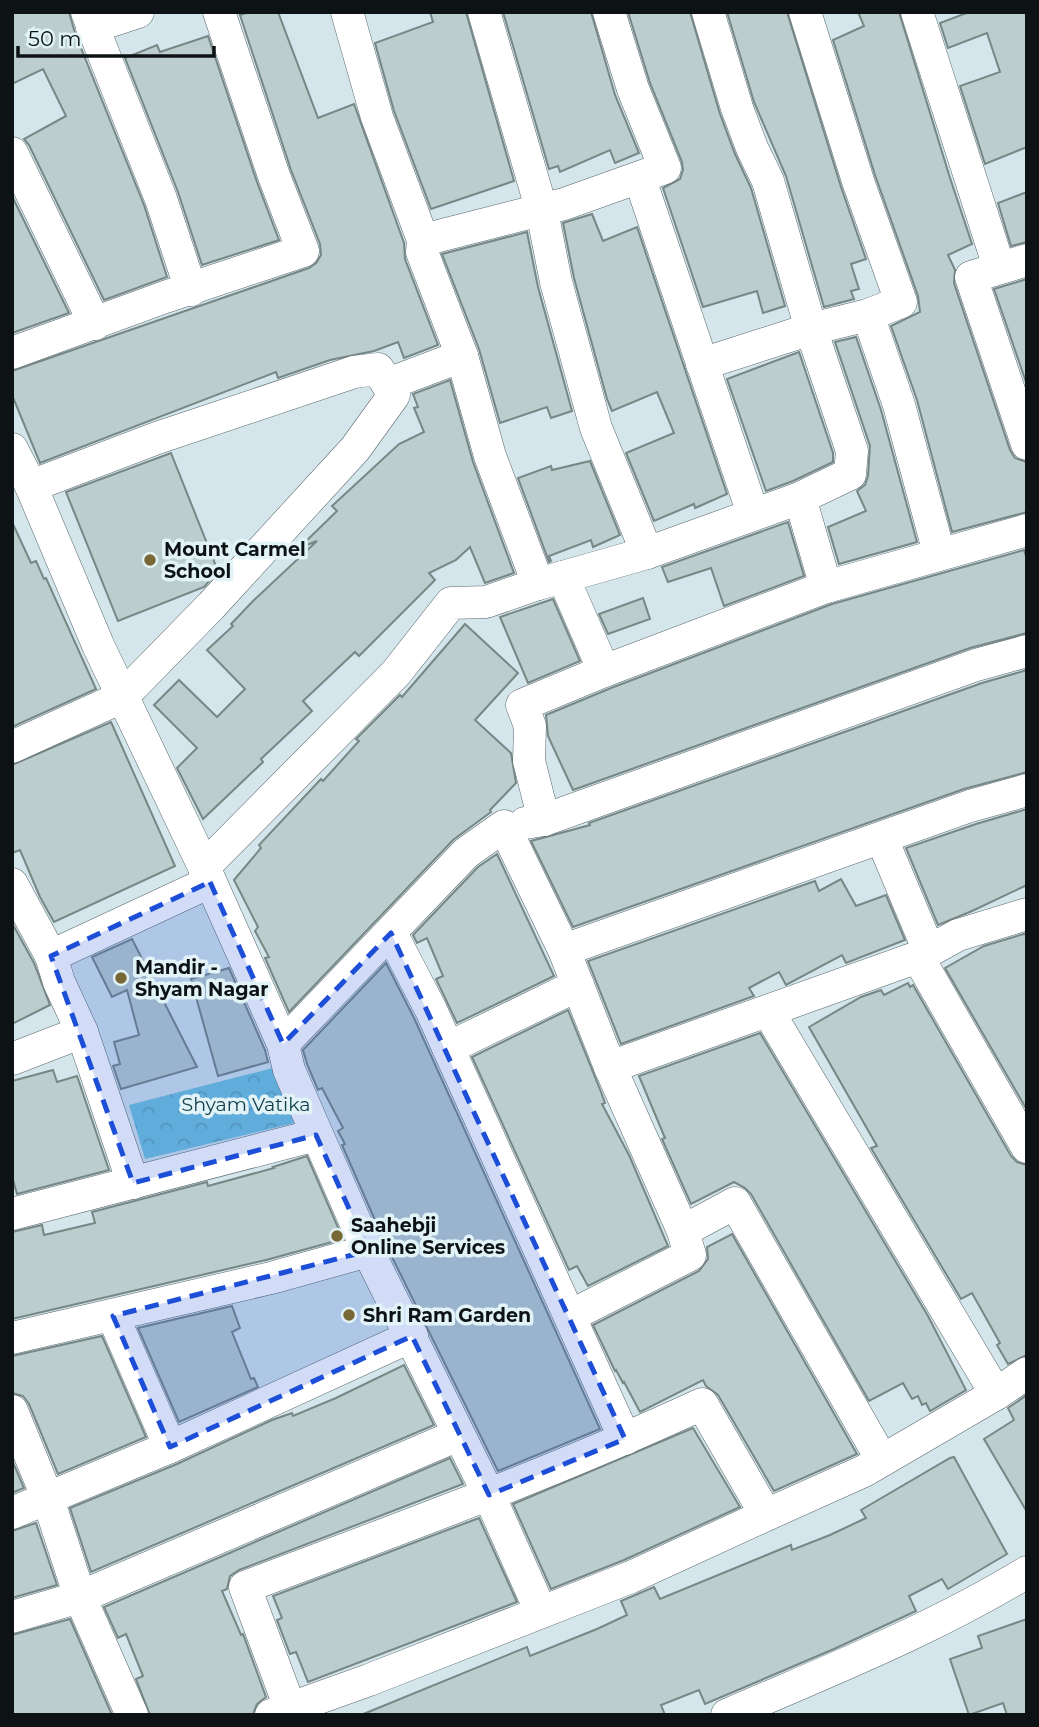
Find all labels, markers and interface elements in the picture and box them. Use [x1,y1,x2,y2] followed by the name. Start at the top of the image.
[18,14,214,58] scale bar
[28,26,82,51] text: 50 m
[164,538,306,583] place label: Mount Carmel School
[142,552,158,568] marker: Mount Carmel School
[135,956,268,1001] place label: Mandir - Shyam Nagar
[113,970,129,986] marker: Mandir - Shyam Nagar
[181,1093,311,1116] park label: Shyam Vatika
[351,1214,505,1259] place label: Saahebji Online Services
[329,1228,345,1244] marker: Saahebji Online Services
[363,1304,531,1327] place label: Shri Ram Garden
[341,1307,357,1323] marker: Shri Ram Garden

